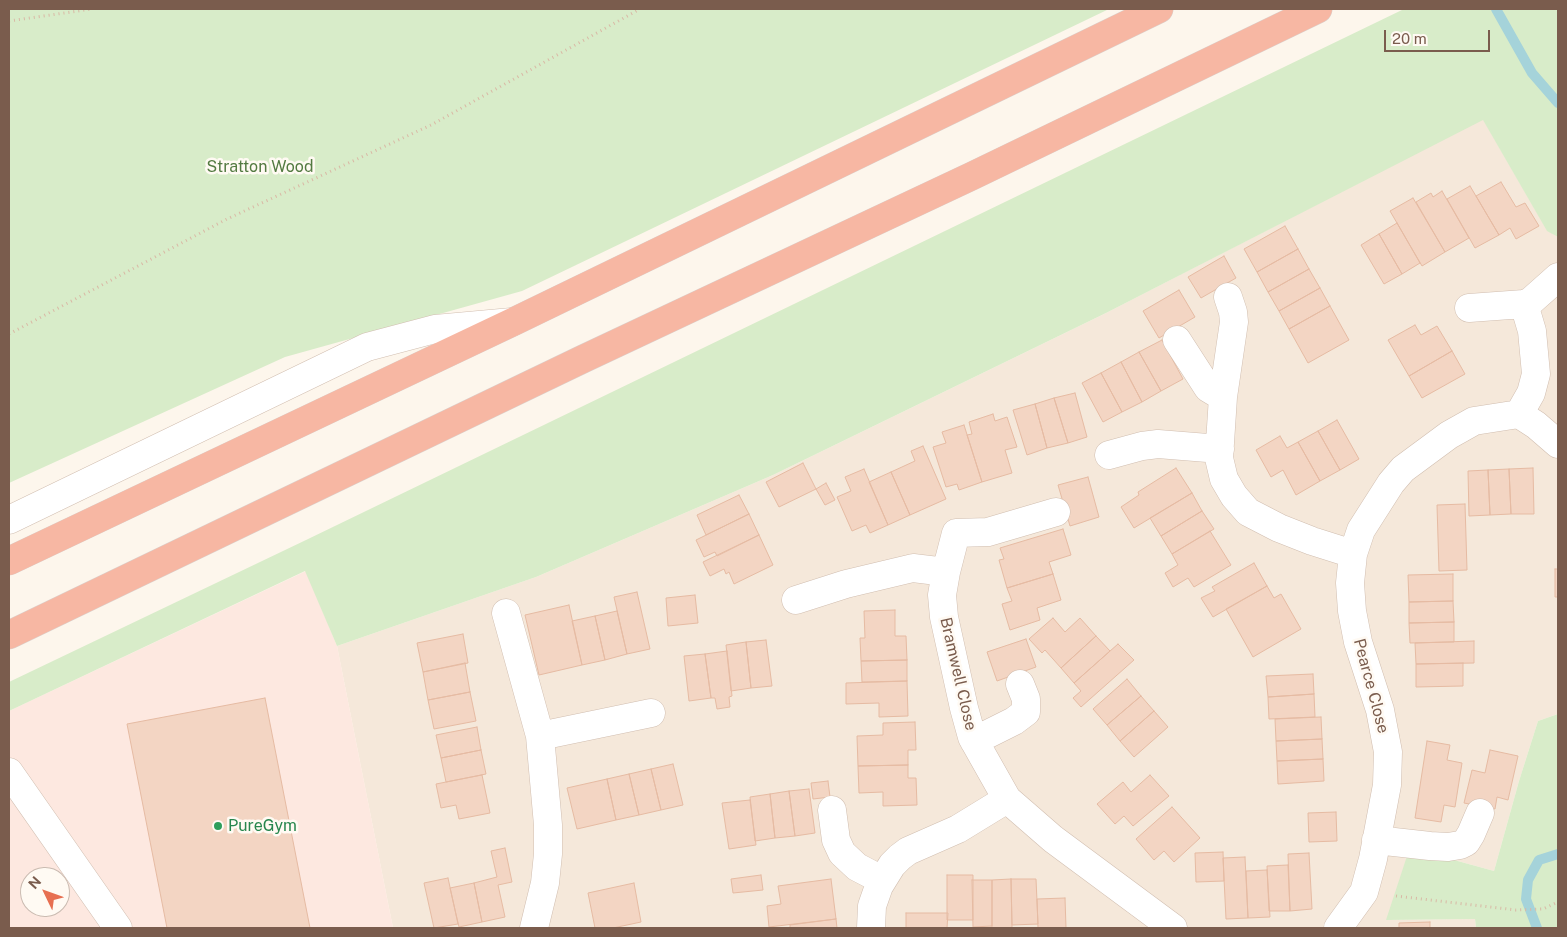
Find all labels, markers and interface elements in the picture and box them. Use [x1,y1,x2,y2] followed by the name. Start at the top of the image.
[1387,20,1493,52] scale bar
[1392,30,1427,47] text: 20 m
[207,157,313,177] park label: Stratton Wood
[936,616,980,732] street label: Bramwell Close
[1349,637,1393,735] street label: Pearce Close
[228,816,297,836] place label: PureGym
[212,820,224,832] marker: PureGym
[20,867,70,917] north arrow
[25,873,44,892] text: N

